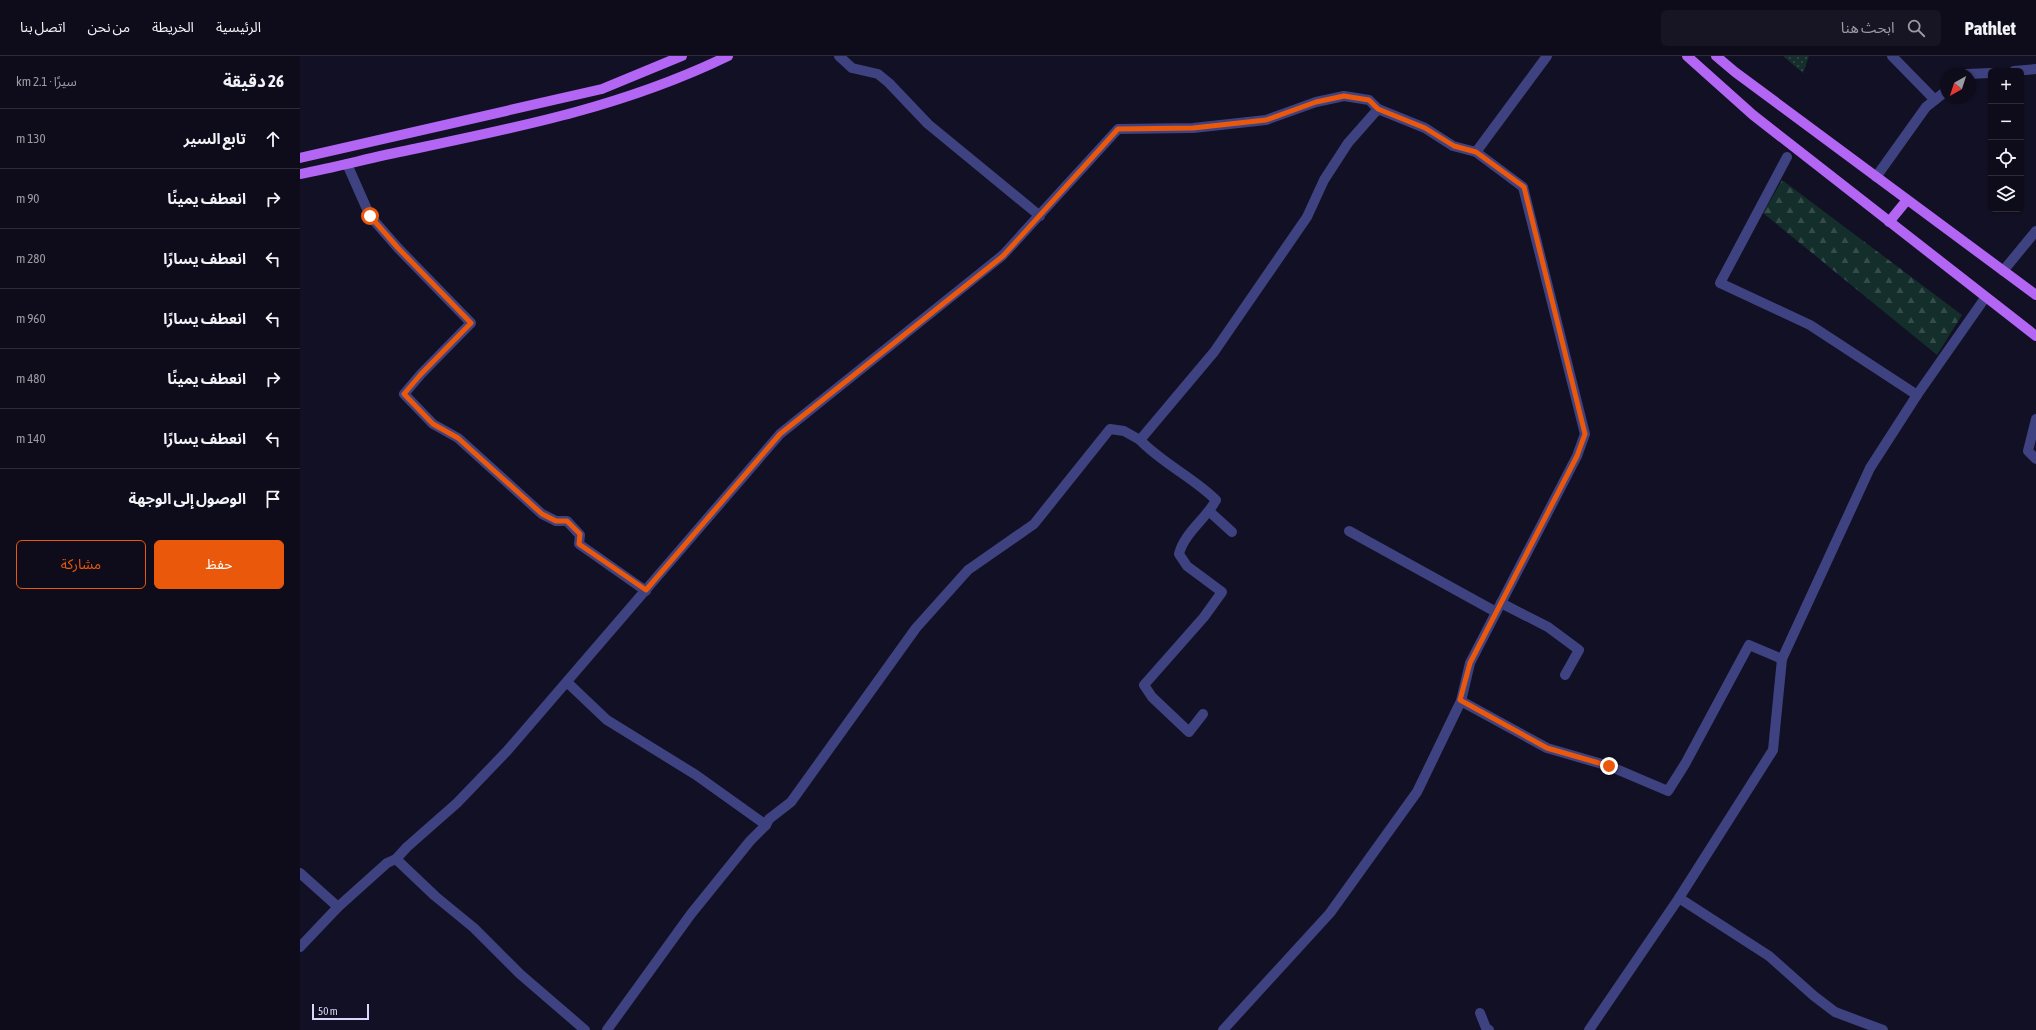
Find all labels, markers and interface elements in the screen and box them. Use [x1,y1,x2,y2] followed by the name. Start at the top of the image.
[1661,10,1941,46] search box
[1905,17,1927,39] icon: search
[1965,17,2016,39] text: Pathlet
[20,19,66,35] text: اتصل بنا
[88,19,130,35] text: من نحن
[152,19,194,35] text: الخريطة
[216,19,261,35] text: الرئيسية
[1841,19,1895,36] text: ابحث هنا
[1940,68,1976,104] north arrow
[1988,68,2024,212] map controls
[1988,68,2024,104] button: +
[223,71,284,91] text: 26 دقيقة
[16,74,77,89] text: سيرًا · 2.1 km
[1988,104,2024,140] button: −
[262,128,284,150] icon: ahead
[184,130,246,147] text: تابع السير
[16,131,46,146] text: 130 m
[1988,140,2024,176] button: locate
[1988,176,2024,212] button: layers
[262,188,284,210] icon: right
[167,190,246,207] text: انعطف يمينًا
[16,191,39,206] text: 90 m
[361,207,379,225] route start
[262,248,284,270] icon: left
[163,250,246,267] text: انعطف يسارًا
[16,251,46,266] text: 280 m
[262,308,284,330] icon: left
[163,310,246,327] text: انعطف يسارًا
[16,311,46,326] text: 960 m
[262,368,284,390] icon: right
[167,370,246,387] text: انعطف يمينًا
[16,371,46,386] text: 480 m
[262,428,284,450] icon: left
[163,430,246,447] text: انعطف يسارًا
[16,431,46,446] text: 140 m
[262,488,284,510] icon: arrive
[129,490,246,507] text: الوصول إلى الوجهة
[16,540,146,589] button: مشاركة
[154,540,284,589] button: حفظ
[1600,757,1618,775] route end
[312,1002,369,1021] scale bar
[318,1005,338,1017] text: 50 m

